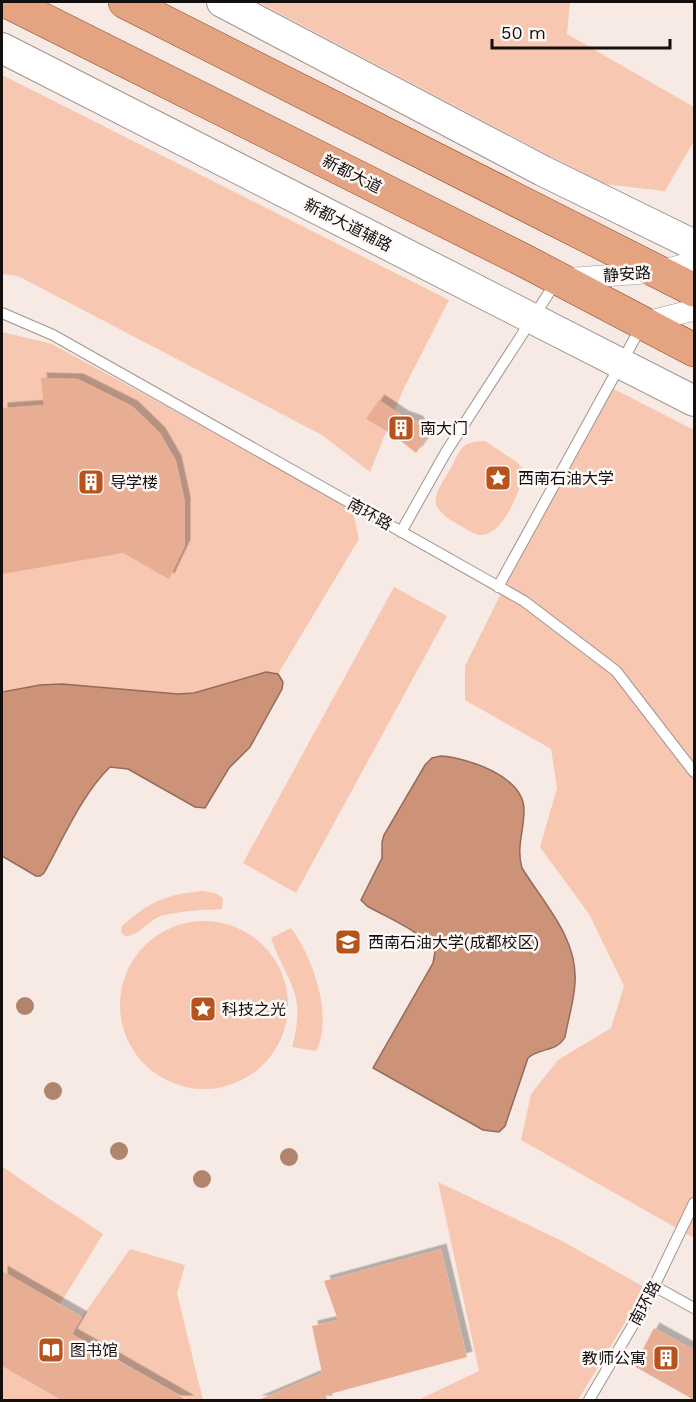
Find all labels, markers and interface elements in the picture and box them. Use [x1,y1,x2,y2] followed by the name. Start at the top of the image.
[492,12,670,50] scale bar
[501,22,546,43] text: 50 m
[319,151,385,197] street label: 新都大道
[301,195,395,255] street label: 新都大道辅路
[602,263,652,285] street label: 静安路
[386,413,416,443] building icon: 南大门
[420,419,468,438] place label: 南大门
[483,463,513,493] place icon: 西南石油大学
[76,467,106,497] building icon: 导学楼
[518,469,614,488] place label: 西南石油大学
[110,473,158,492] place label: 导学楼
[344,494,396,534] street label: 南环路
[333,927,363,957] school or university icon: 西南石油大学(成都校区)
[368,933,539,952] place label: 西南石油大学(成都校区)
[188,994,218,1024] place icon: 科技之光
[222,1000,286,1019] place label: 科技之光
[625,1277,665,1329] street label: 南环路
[36,1335,66,1365] library icon: 图书馆
[70,1341,118,1360] place label: 图书馆
[651,1343,681,1373] building icon: 教师公寓
[582,1349,646,1368] place label: 教师公寓

